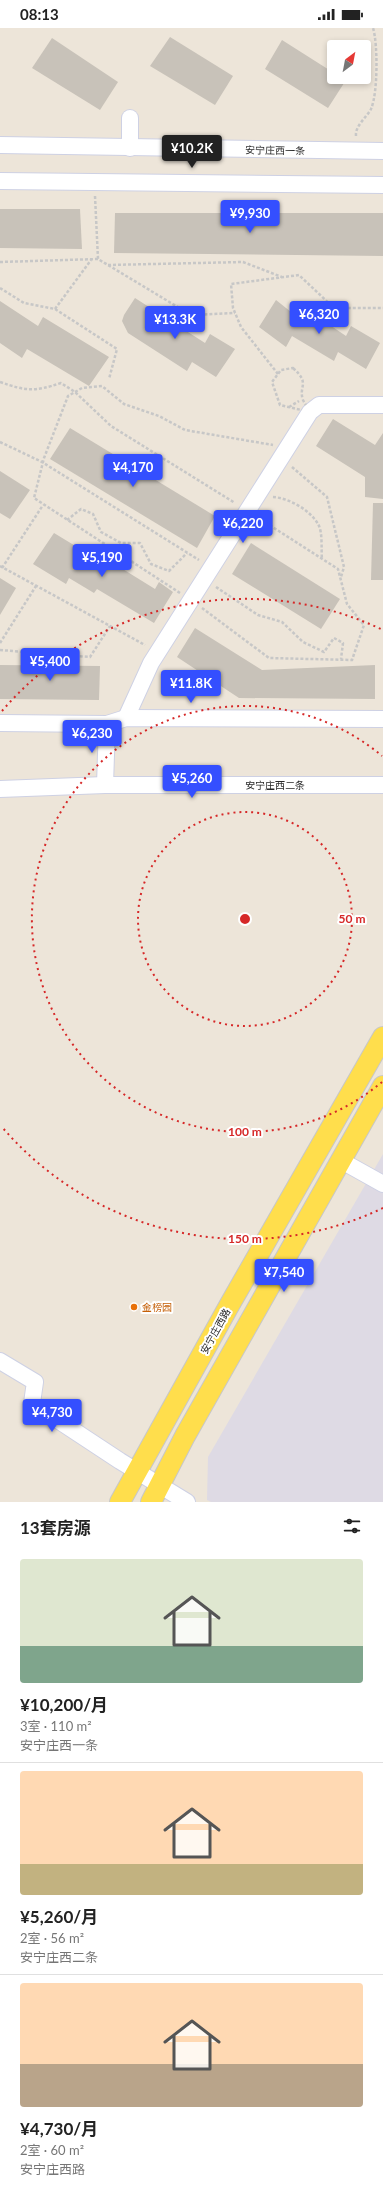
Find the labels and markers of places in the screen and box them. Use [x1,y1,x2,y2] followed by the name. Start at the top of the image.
[159,135,225,169] pin: ¥10.2K
[217,200,283,234] pin: ¥9,930
[286,301,352,335] pin: ¥6,320
[142,306,208,340] pin: ¥13.3K
[100,454,166,488] pin: ¥4,170
[210,510,276,544] pin: ¥6,220
[69,544,135,578] pin: ¥5,190
[17,648,83,682] pin: ¥5,400
[158,670,224,704] pin: ¥11.8K
[59,720,125,754] pin: ¥6,230
[159,765,225,799] pin: ¥5,260
[238,912,252,926] centre of rings
[251,1259,317,1293] pin: ¥7,540
[142,1301,172,1313] place label: 金榜园
[129,1302,139,1312] marker: 金榜园
[19,1399,85,1433] pin: ¥4,730

